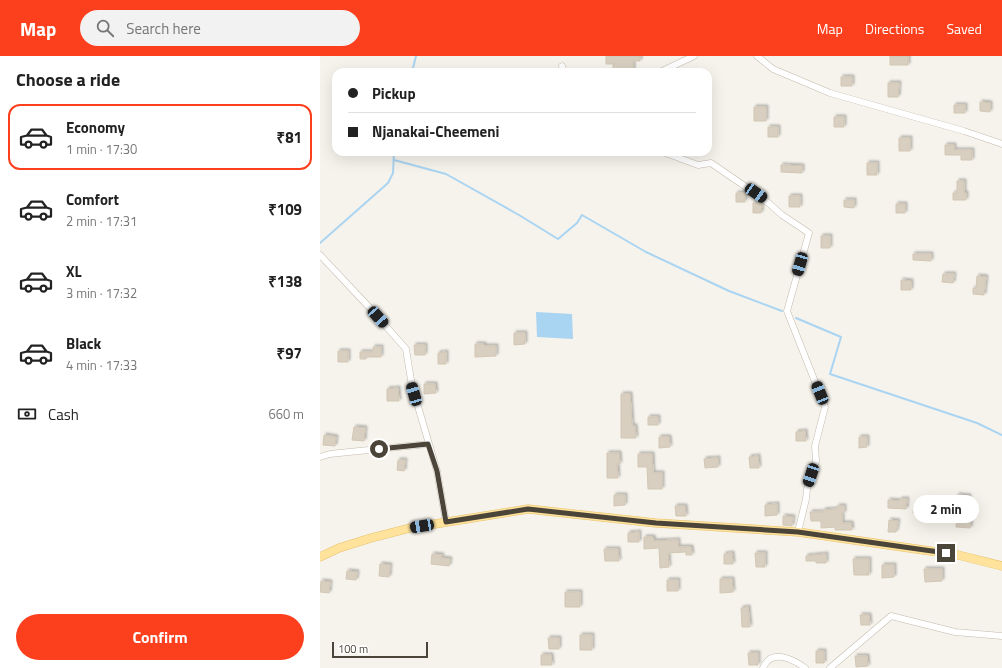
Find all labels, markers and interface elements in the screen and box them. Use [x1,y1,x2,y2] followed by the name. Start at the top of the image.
[80,10,360,46] search box
[20,14,56,43] text: Map
[94,17,116,39] icon: search
[126,17,201,40] text: Search here
[817,18,843,39] text: Map
[865,18,924,39] text: Directions
[946,18,982,39] text: Saved
[16,66,120,93] text: Choose a ride
[372,82,416,105] text: Pickup
[66,116,125,139] text: Economy
[18,119,54,155] icon: car
[372,120,499,143] text: Njanakai-Cheemeni
[277,126,302,149] text: ₹81
[66,139,137,159] text: 1 min · 17:30
[743,181,769,205] car
[66,188,119,211] text: Comfort
[18,191,54,227] icon: car
[268,198,302,221] text: ₹109
[66,211,137,231] text: 2 min · 17:31
[791,251,809,277] car
[66,260,82,283] text: XL
[18,263,54,299] icon: car
[268,270,302,293] text: ₹138
[66,283,137,303] text: 3 min · 17:32
[366,304,390,330] car
[66,332,101,355] text: Black
[18,335,54,371] icon: car
[277,342,302,365] text: ₹97
[66,355,137,375] text: 4 min · 17:33
[810,380,830,406] car
[405,381,423,407] car
[16,403,38,425] icon: cash
[48,403,79,426] text: Cash
[268,404,304,424] text: 660 m
[370,440,388,458] route start
[802,462,820,488] car
[913,495,979,523] callout: 2 min
[930,499,962,519] text: 2 min
[409,518,435,534] car
[937,544,955,562] route end
[16,614,304,660] button: Confirm
[332,640,428,659] scale bar
[338,641,368,657] text: 100 m

